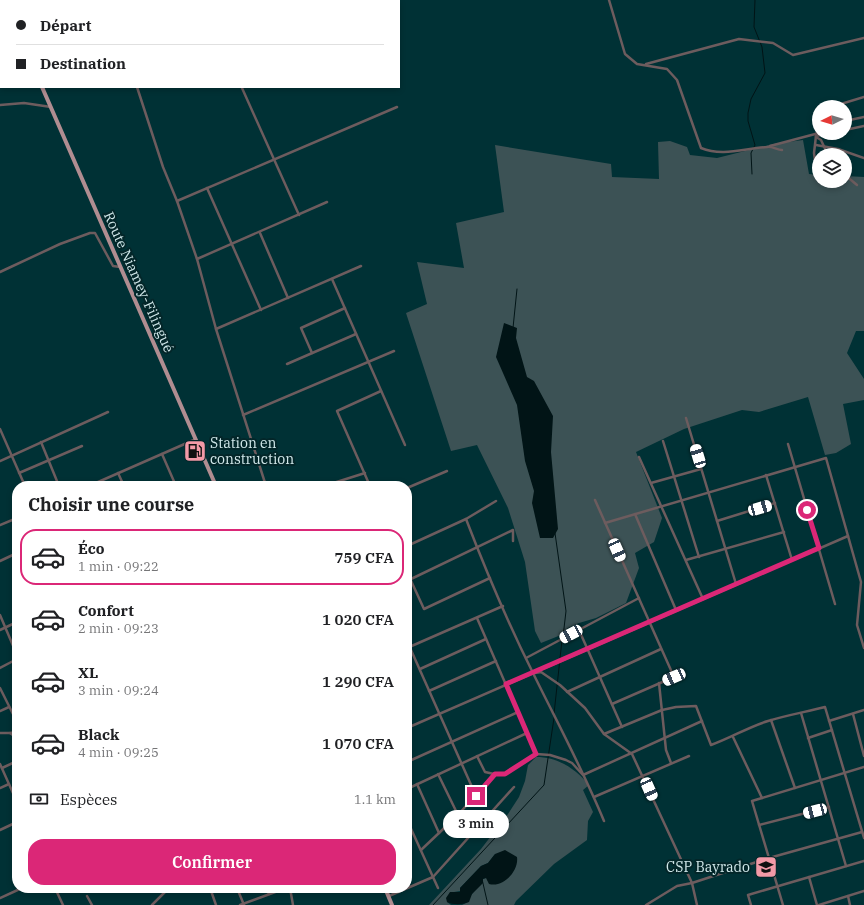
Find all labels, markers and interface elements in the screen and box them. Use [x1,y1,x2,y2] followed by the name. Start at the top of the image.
[40,16,91,35] text: Départ
[40,54,126,73] text: Destination
[812,100,852,140] north arrow
[812,100,852,188] map controls
[812,148,852,188] button: layers
[100,209,178,355] street label: Route Niamey-Filingué
[210,434,294,468] place label: Station en construction
[182,438,208,464] fuel station icon: Station en construction
[689,443,707,469] car
[28,493,194,516] text: Choisir une course
[747,499,773,517] car
[798,501,816,519] route start
[607,537,627,563] car
[30,539,66,575] icon: car
[78,539,104,558] text: Éco
[335,548,394,567] text: 759 CFA
[78,558,159,575] text: 1 min · 09:22
[30,601,66,637] icon: car
[78,601,134,620] text: Confort
[322,610,394,629] text: 1 020 CFA
[78,620,159,637] text: 2 min · 09:23
[558,623,584,645] car
[30,663,66,699] icon: car
[78,663,98,682] text: XL
[661,667,687,687] car
[322,672,394,691] text: 1 290 CFA
[78,682,159,699] text: 3 min · 09:24
[30,725,66,761] icon: car
[78,725,119,744] text: Black
[322,734,394,753] text: 1 070 CFA
[78,744,159,761] text: 4 min · 09:25
[639,776,659,802] car
[467,787,485,805] route end
[28,788,50,810] icon: cash
[60,790,117,809] text: Espèces
[354,791,396,808] text: 1.1 km
[802,802,828,820] car
[443,810,509,838] callout: 3 min
[458,815,494,832] text: 3 min
[28,839,396,885] button: Confirmer
[753,854,779,880] school or university icon: CSP Bayrado
[666,858,750,876] place label: CSP Bayrado

